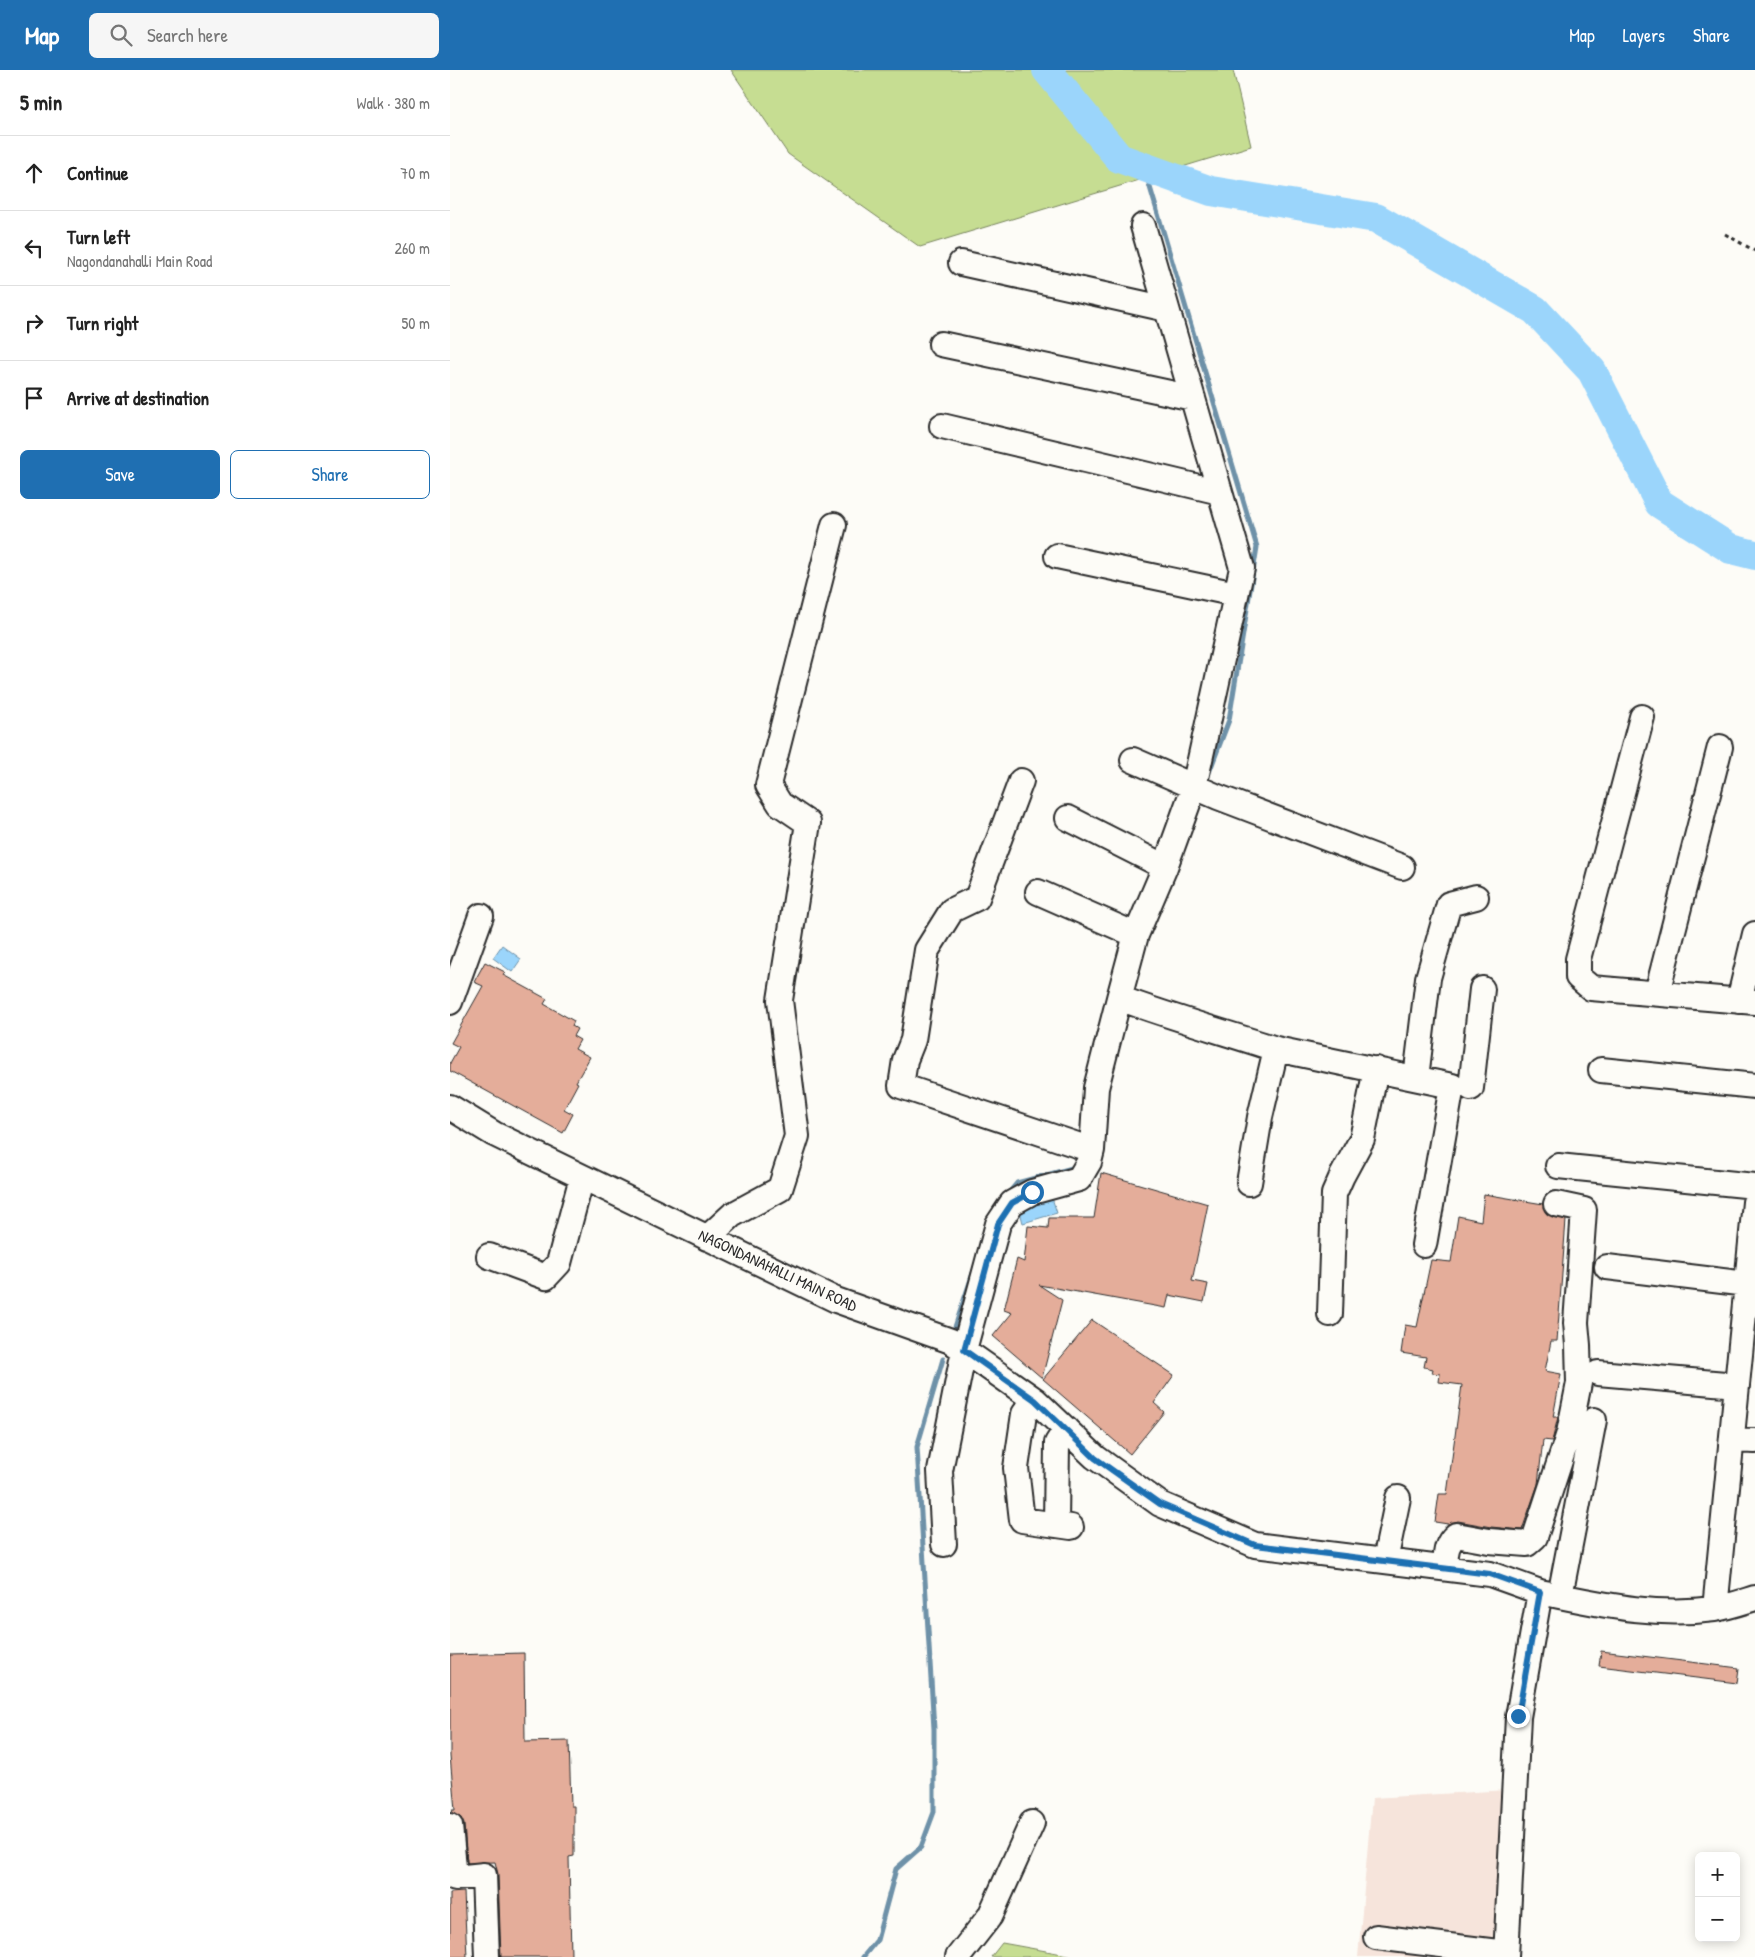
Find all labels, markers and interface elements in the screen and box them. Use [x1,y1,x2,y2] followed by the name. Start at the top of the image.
[89,13,439,58] search box
[25,19,59,51] text: Map
[107,21,135,49] icon: search
[147,22,228,48] text: Search here
[1569,23,1595,48] text: Map
[1623,23,1665,48] text: Layers
[1693,23,1730,48] text: Share
[20,88,62,117] text: 5 min
[357,92,430,114] text: Walk · 380 m
[20,159,48,187] icon: ahead
[67,160,128,186] text: Continue
[400,162,430,184] text: 70 m
[67,224,130,250] text: Turn left
[20,234,48,262] icon: left
[394,237,430,259] text: 260 m
[67,250,212,272] text: Nagondanahalli Main Road
[20,309,48,337] icon: right
[67,310,138,336] text: Turn right
[402,312,430,334] text: 50 m
[20,384,48,412] icon: arrive
[67,385,209,411] text: Arrive at destination
[20,450,220,499] button: Save
[230,450,430,499] button: Share
[1021,1181,1044,1204] route start
[695,1224,861,1317] street label: NAGONDANAHALLI MAIN ROAD
[1507,1705,1530,1728] route end
[1695,1852,1740,1942] map controls
[1695,1852,1740,1897] button: +
[1695,1897,1740,1942] button: −

